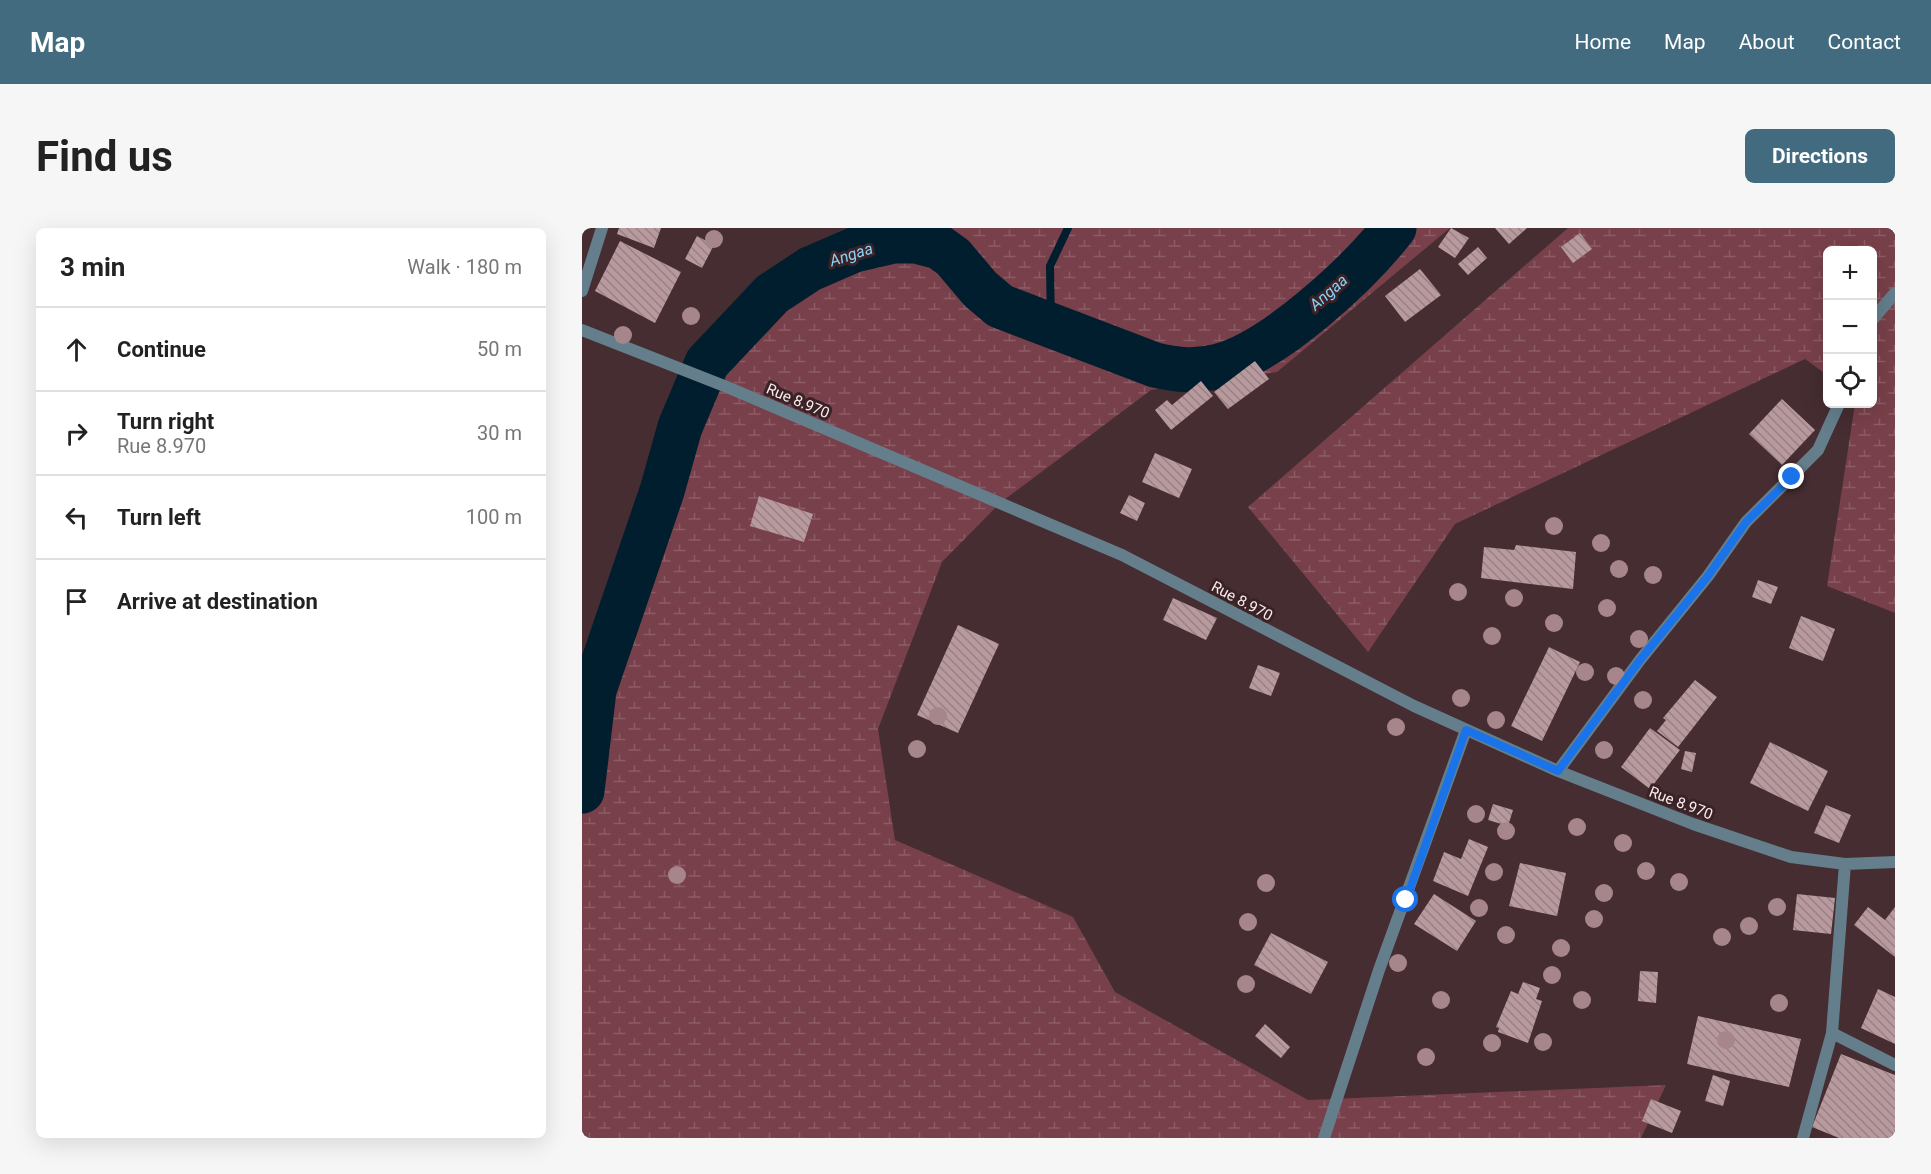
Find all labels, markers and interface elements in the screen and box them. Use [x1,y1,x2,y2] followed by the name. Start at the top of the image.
[30,26,85,59] text: Map
[1575,30,1631,54] text: Home
[1664,30,1706,54] text: Map
[1739,30,1795,54] text: About
[1828,30,1901,54] text: Contact
[1745,129,1895,183] button: Directions
[36,132,173,181] text: Find us
[826,239,875,271] water label: Angaa
[1823,246,1877,408] map controls
[1823,246,1877,300] button: +
[60,252,125,282] text: 3 min
[407,255,522,279] text: Walk · 180 m
[1305,270,1351,315] water label: Angaa
[1823,300,1877,354] button: −
[60,333,93,366] icon: ahead
[117,337,206,362] text: Continue
[477,337,522,361] text: 50 m
[1823,354,1877,408] button: locate
[764,380,832,422] street label: Rue 8.970
[117,409,214,434] text: Turn right
[60,417,93,450] icon: right
[477,421,522,445] text: 30 m
[117,434,206,458] text: Rue 8.970
[1778,463,1804,489] route end
[60,501,93,534] icon: left
[117,505,201,530] text: Turn left
[466,505,522,529] text: 100 m
[1208,577,1276,625] street label: Rue 8.970
[60,585,93,618] icon: arrive
[117,589,318,614] text: Arrive at destination
[1647,783,1715,823] street label: Rue 8.970
[1392,886,1418,912] route start

